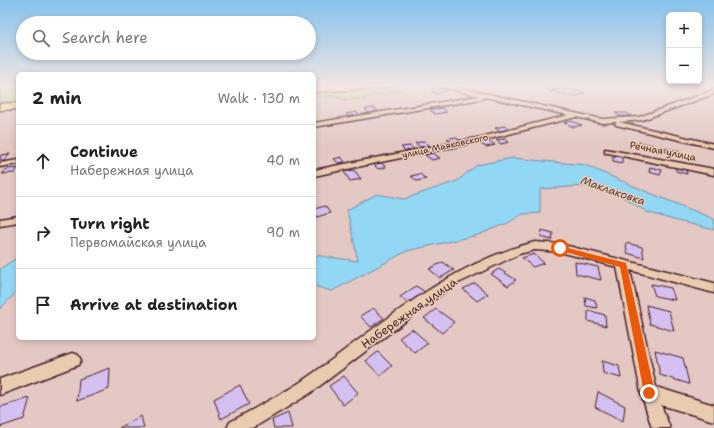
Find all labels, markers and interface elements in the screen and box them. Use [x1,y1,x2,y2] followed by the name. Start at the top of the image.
[666,12,702,84] map controls
[666,12,702,48] button: +
[16,16,316,60] search box
[30,27,52,49] icon: search
[62,28,148,48] text: Search here
[666,48,702,84] button: −
[32,87,82,109] text: 2 min
[218,90,300,107] text: Walk · 130 m
[401,131,489,161] street label: улица Маяковского
[629,138,698,164] street label: Речная улица
[70,142,138,162] text: Continue
[32,150,54,172] icon: ahead
[266,152,300,169] text: 40 m
[70,162,193,179] text: Набережная улица
[579,173,647,209] water label: Маклаковка
[70,214,150,234] text: Turn right
[32,222,54,244] icon: right
[266,224,300,241] text: 90 m
[70,234,206,251] text: Первомайская улица
[551,239,569,257] route start
[358,273,461,352] street label: Набережная улица
[32,294,54,316] icon: arrive
[70,295,238,315] text: Arrive at destination
[640,384,658,402] route end

